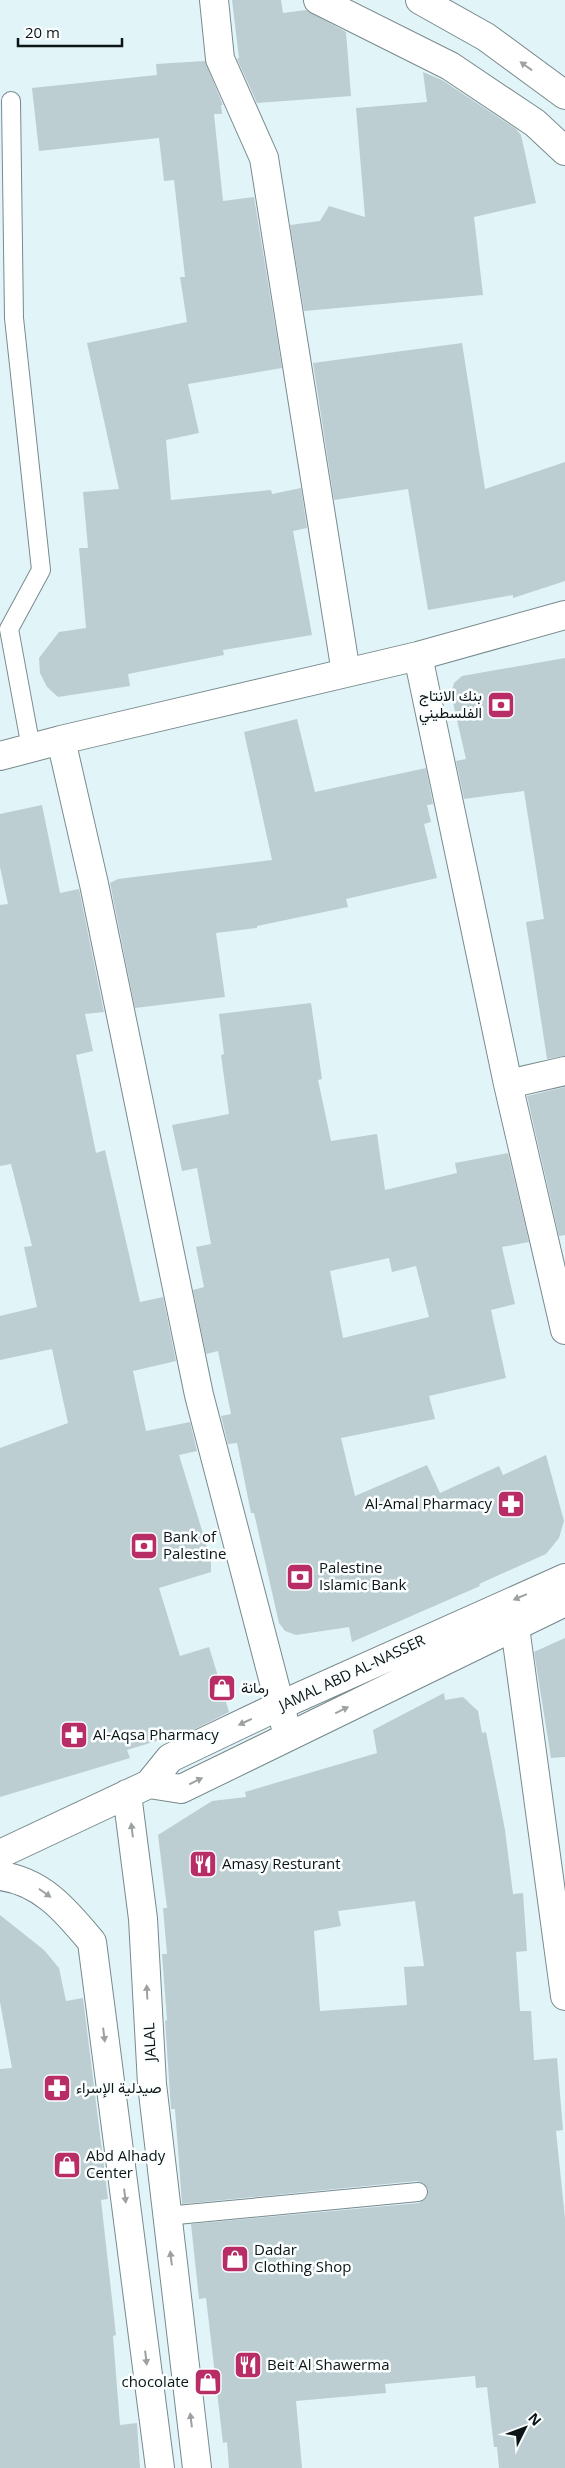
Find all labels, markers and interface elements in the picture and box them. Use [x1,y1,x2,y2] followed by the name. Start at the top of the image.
[18,15,121,47] scale bar
[25,22,60,42] text: 20 m
[519,61,533,71] one-way arrow
[419,685,482,726] place label: بنك الانتاج الفلسطيني
[486,690,516,720] bank icon: بنك الانتاج الفلسطيني
[496,1489,526,1519] pharmacy icon: Al-Amal Pharmacy
[365,1493,492,1513] place label: Al-Amal Pharmacy
[163,1526,226,1563] place label: Bank of Palestine
[129,1531,159,1561] bank icon: Bank of Palestine
[319,1557,406,1594] place label: Palestine Islamic Bank
[285,1562,315,1592] bank icon: Palestine Islamic Bank
[513,1593,527,1601] one-way arrow
[273,1629,429,1716] street label: JAMAL ABD AL-NASSER
[207,1673,237,1703] shop icon: رمانة
[241,1677,269,1697] place label: رمانة
[335,1706,349,1714] one-way arrow
[238,1719,252,1727] one-way arrow
[59,1720,89,1750] pharmacy icon: Al-Aqsa Pharmacy
[93,1724,219,1744] place label: Al-Aqsa Pharmacy
[189,1777,203,1785] one-way arrow
[128,1822,136,1838] one-way arrow
[188,1849,218,1879] restaurant icon: Amasy Resturant
[222,1853,341,1873] place label: Amasy Resturant
[38,1888,52,1898] one-way arrow
[142,1984,150,2000] one-way arrow
[138,2022,160,2064] street label: JALAL
[100,2028,108,2044] one-way arrow
[42,2073,72,2103] pharmacy icon: صيدلية الإسراء
[76,2077,162,2098] place label: صيدلية الإسراء
[86,2145,166,2182] place label: Abd Alhady Center
[52,2150,82,2180] shop icon: Abd Alhady Center
[121,2189,129,2205] one-way arrow
[254,2239,351,2276] place label: Dadar Clothing Shop
[220,2244,250,2274] shop icon: Dadar Clothing Shop
[167,2250,175,2266] one-way arrow
[142,2350,150,2366] one-way arrow
[233,2350,263,2380] restaurant icon: Beit Al Shawerma
[267,2354,389,2374] place label: Beit Al Shawerma
[193,2367,223,2397] shop icon: chocolate
[121,2371,189,2391] place label: chocolate
[500,2403,550,2453] north arrow
[524,2408,546,2430] text: N
[187,2411,195,2427] one-way arrow

